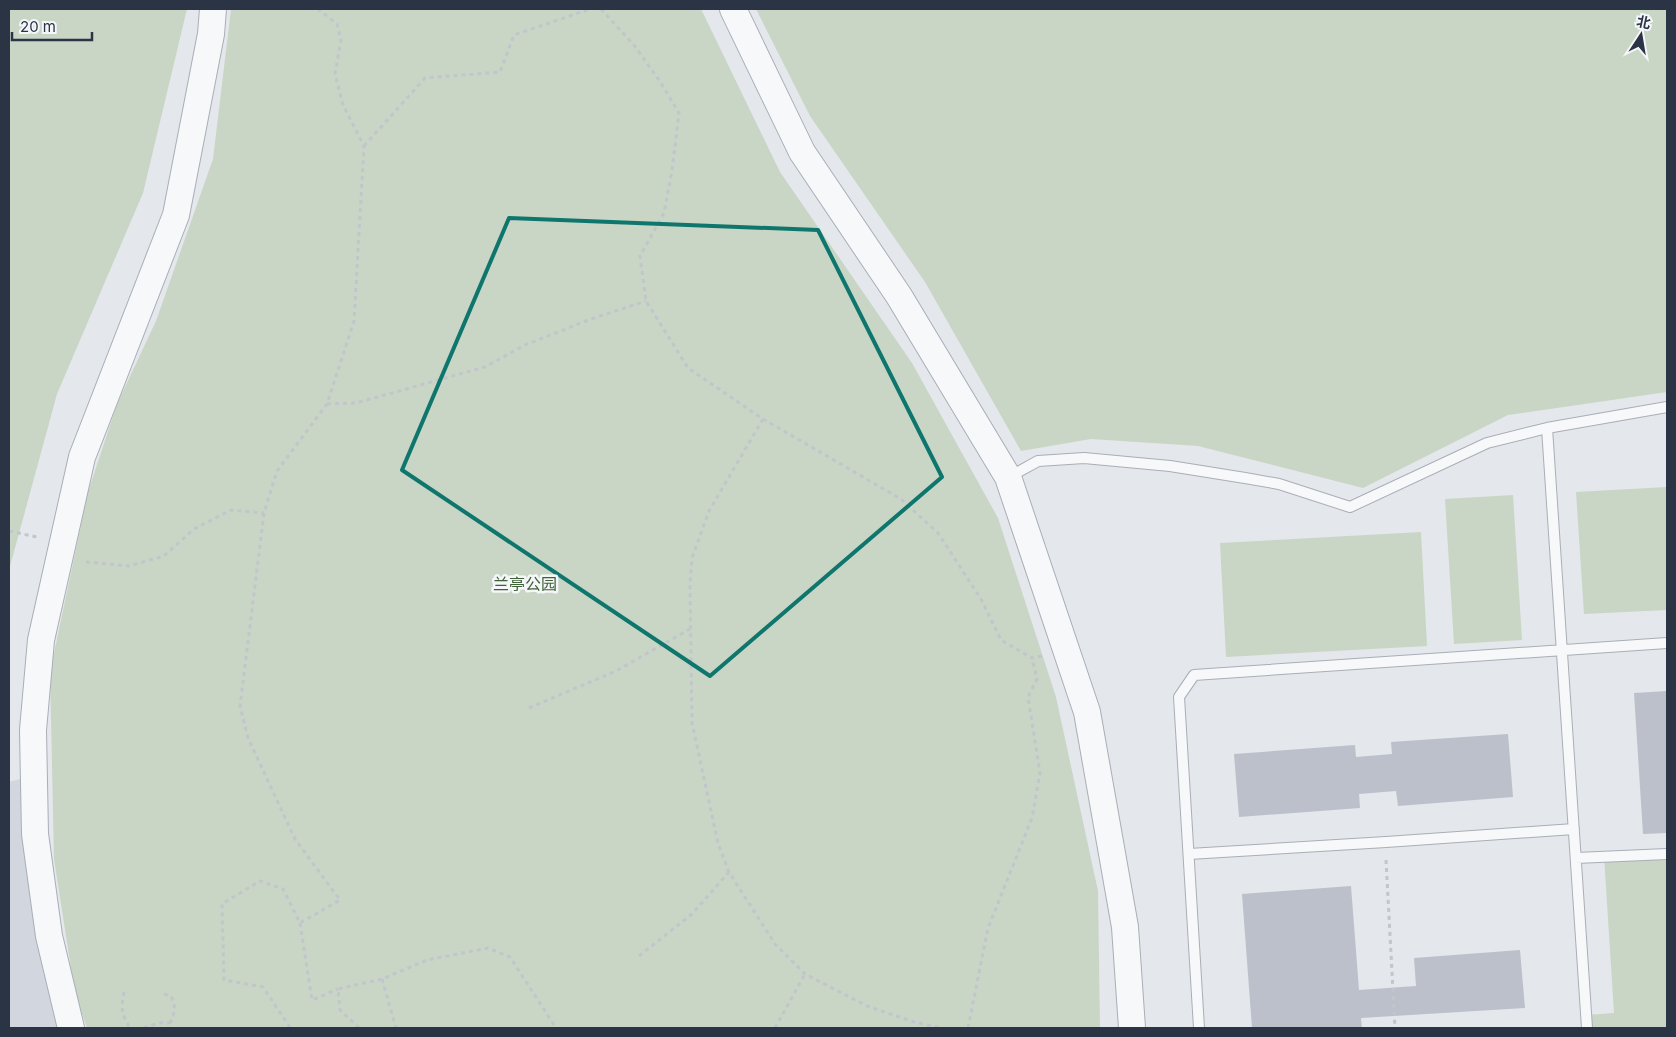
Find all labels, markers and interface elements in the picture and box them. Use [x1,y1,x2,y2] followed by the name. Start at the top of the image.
[12,10,92,42] scale bar
[1616,10,1666,60] north arrow
[1635,12,1652,32] text: 北
[20,17,56,36] text: 20 m
[493,574,557,594] park label: 兰亭公园

